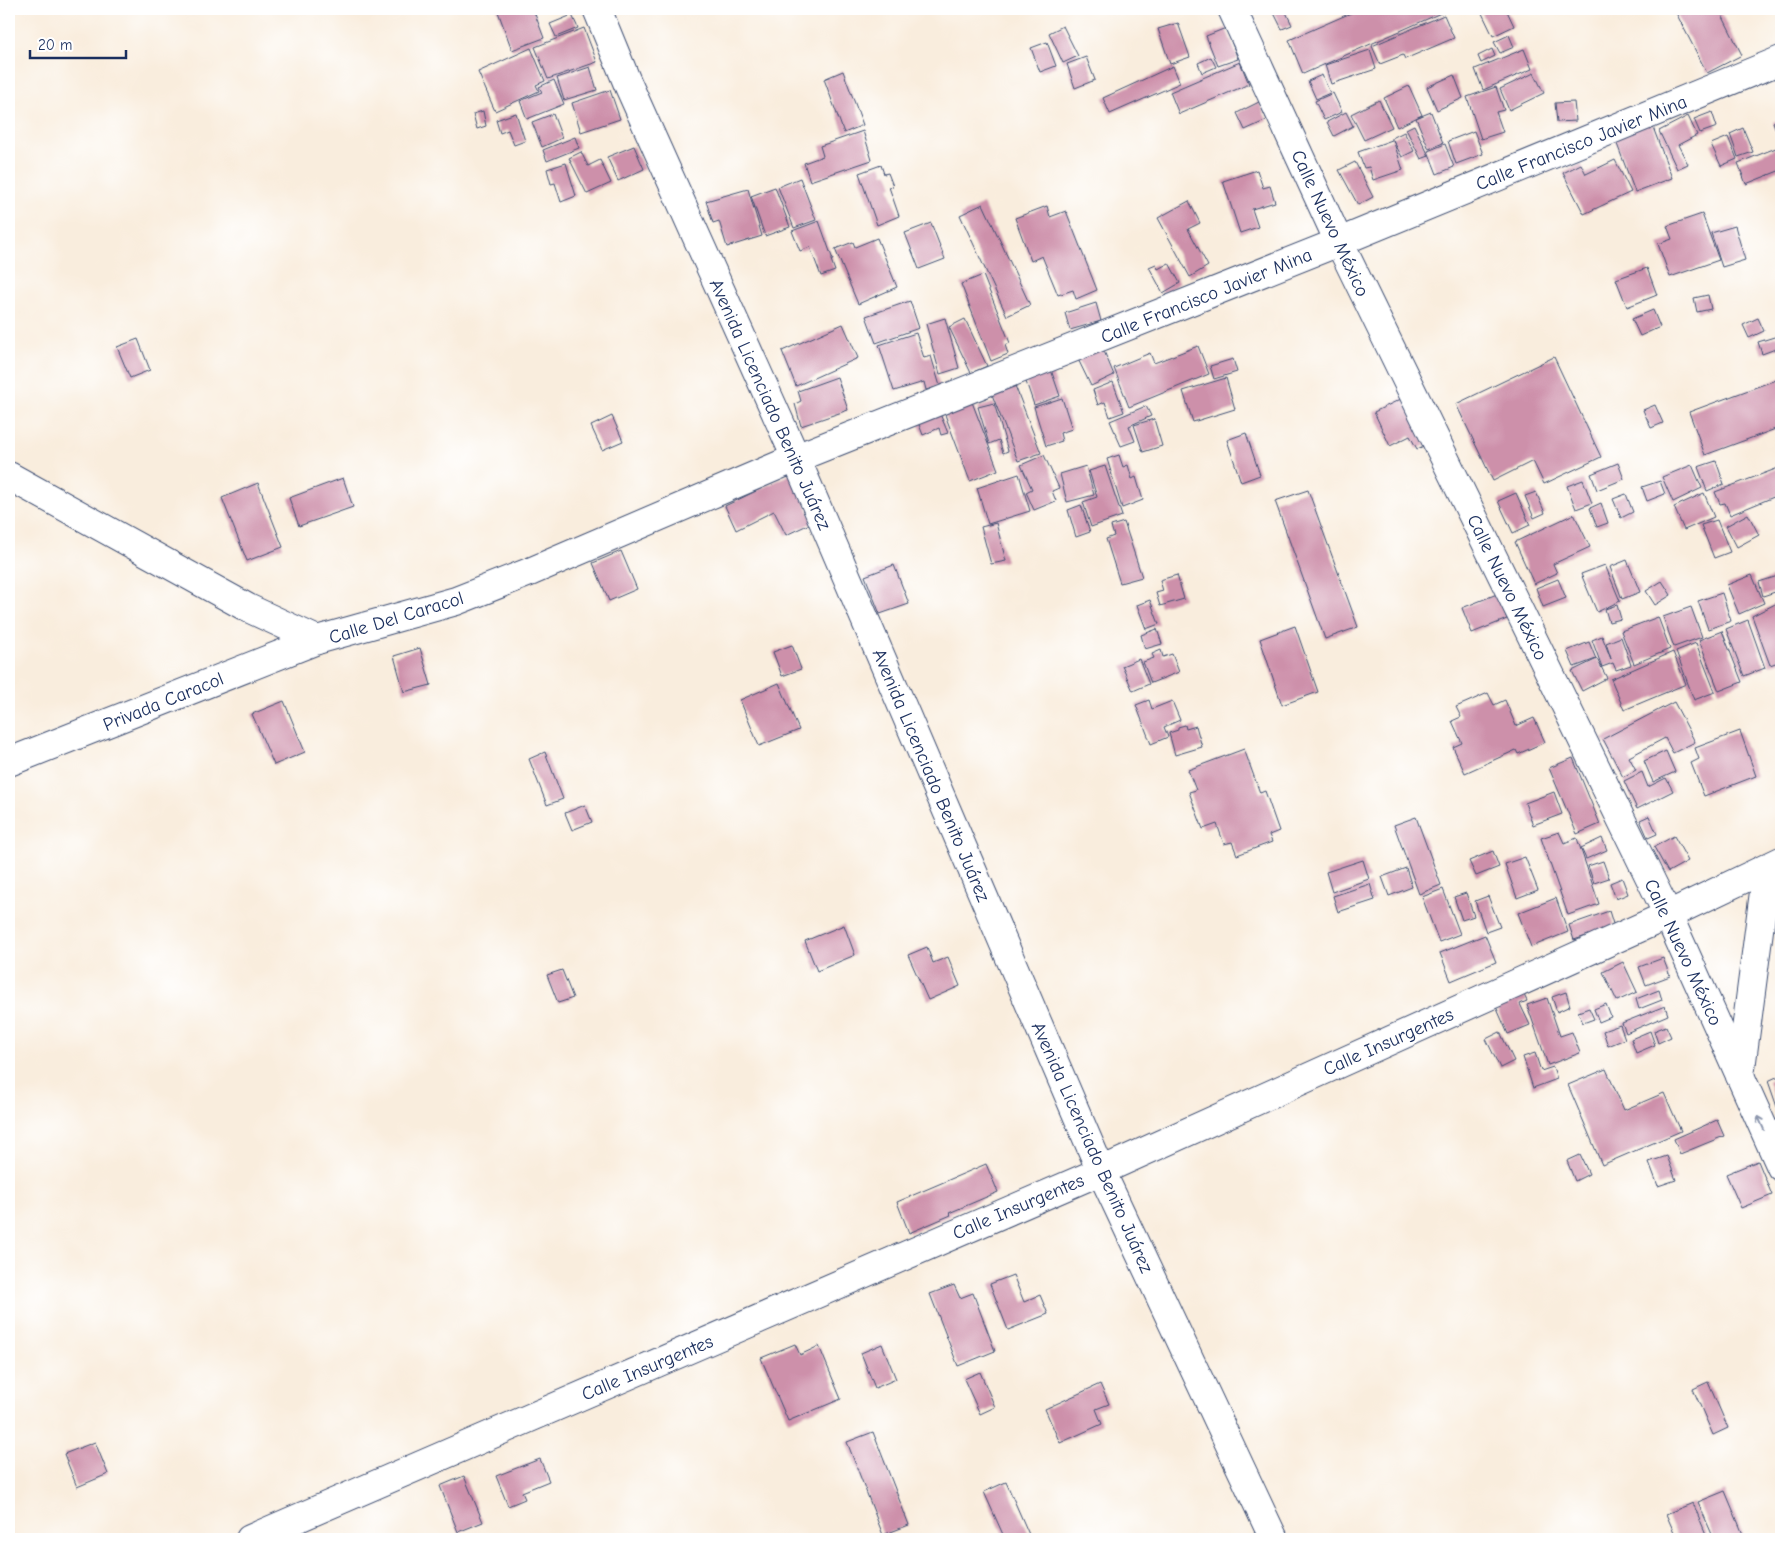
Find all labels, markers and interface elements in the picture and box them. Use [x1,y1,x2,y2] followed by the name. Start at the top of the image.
[30,28,126,60] scale bar
[38,36,72,54] text: 20 m
[1473,90,1690,195] street label: Calle Francisco Javier Mina
[1286,147,1374,300] street label: Calle Nuevo México
[1098,243,1315,348] street label: Calle Francisco Javier Mina
[705,275,836,533] street label: Avenida Licenciado Benito Juárez
[1462,511,1552,664] street label: Calle Nuevo México
[326,587,466,649] street label: Calle Del Caracol
[868,646,994,905] street label: Avenida Licenciado Benito Juárez
[100,668,227,736] street label: Privada Caracol
[1639,876,1727,1029] street label: Calle Nuevo México
[1320,1003,1457,1081] street label: Calle Insurgentes
[1027,1018,1158,1276] street label: Avenida Licenciado Benito Juárez
[1756,1116,1766,1131] one-way arrow
[949,1169,1087,1245] street label: Calle Insurgentes
[578,1330,716,1406] street label: Calle Insurgentes

